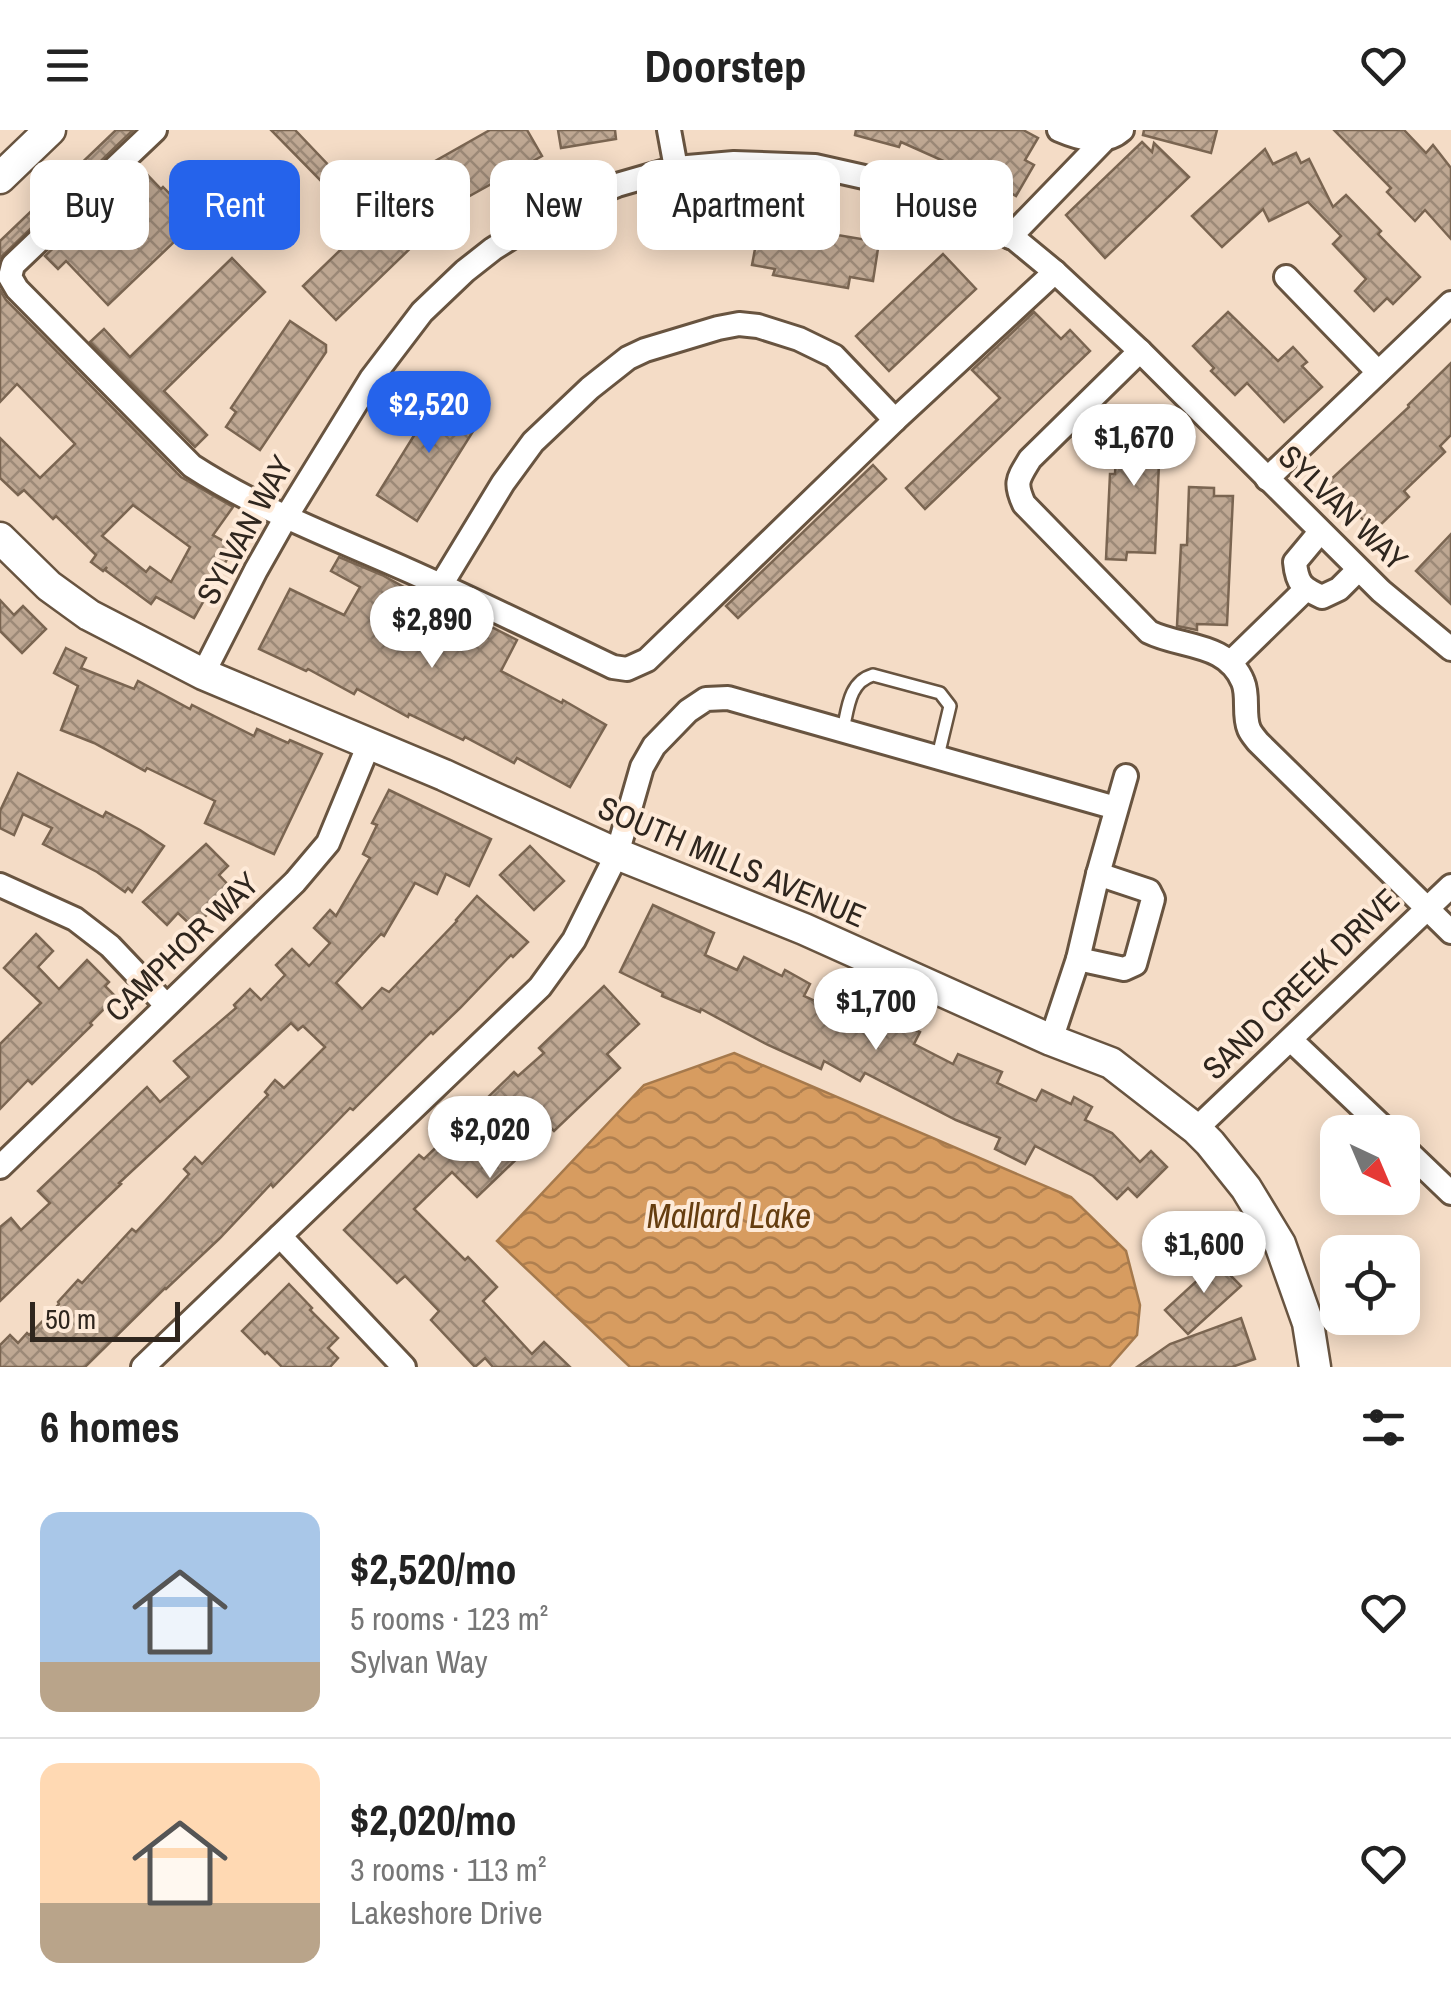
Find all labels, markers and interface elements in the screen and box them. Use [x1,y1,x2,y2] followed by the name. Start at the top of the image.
[645,35,806,96] text: Doorstep
[40,38,95,93] icon: menu
[1356,38,1411,93] icon: heart
[30,160,149,250] chip: Buy
[169,160,300,250] chip: Rent
[320,160,470,250] chip: Filters
[490,160,617,250] chip: New
[637,160,840,250] chip: Apartment
[860,160,1013,250] chip: House
[348,371,510,456] pin: $2,520
[389,382,469,425] text: $2,520
[1053,404,1215,489] pin: $1,670
[1094,415,1174,458] text: $1,670
[1269,435,1418,580] street label: SYLVAN WAY
[186,447,303,612] street label: SYLVAN WAY
[351,586,513,671] pin: $2,890
[392,597,472,640] text: $2,890
[592,786,873,937] street label: SOUTH MILLS AVENUE
[95,862,268,1031] street label: CAMPHOR WAY
[1193,879,1408,1089] street label: SAND CREEK DRIVE
[795,968,957,1053] pin: $1,700
[836,979,916,1022] text: $1,700
[409,1096,571,1181] pin: $2,020
[450,1107,530,1150] text: $2,020
[1320,1115,1420,1215] north arrow
[1320,1115,1420,1335] map controls
[647,1192,811,1239] water label: Mallard Lake
[1123,1211,1285,1296] pin: $1,600
[1164,1222,1244,1265] text: $1,600
[1320,1235,1420,1335] button: locate
[30,1297,180,1342] scale bar
[45,1300,96,1338] text: 50 m
[40,1399,180,1455] text: 6 homes
[1356,1400,1411,1455] icon: filters
[350,1541,517,1597] text: $2,520/mo
[120,1552,240,1672] icon: home
[1356,1585,1411,1640] icon: heart
[350,1597,548,1640] text: 5 rooms · 123 m²
[350,1640,488,1683] text: Sylvan Way
[350,1792,517,1848] text: $2,020/mo
[120,1803,240,1923] icon: home
[1356,1836,1411,1891] icon: heart
[350,1848,546,1891] text: 3 rooms · 113 m²
[350,1891,543,1934] text: Lakeshore Drive

